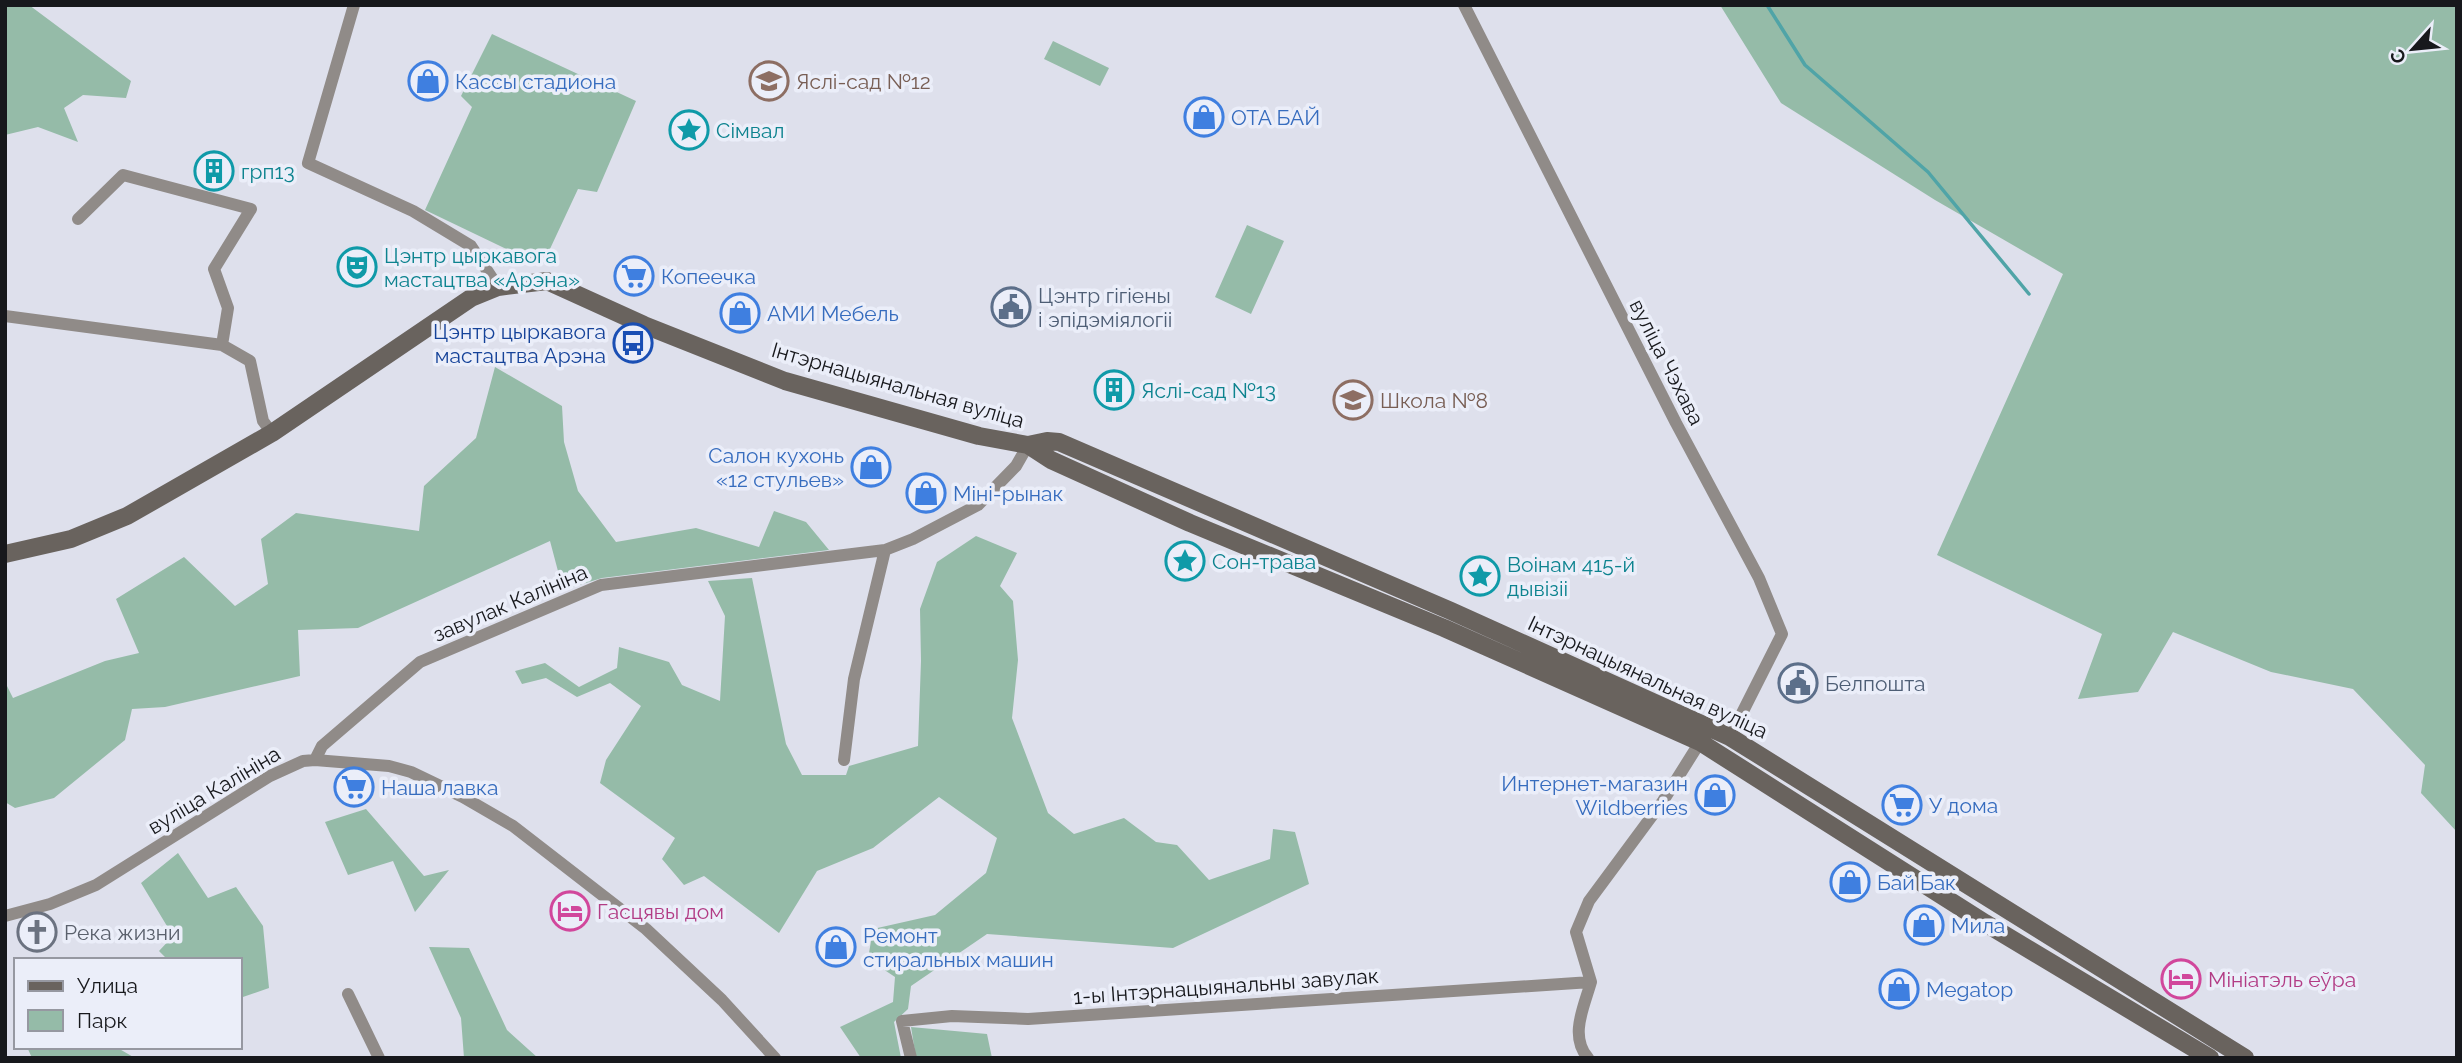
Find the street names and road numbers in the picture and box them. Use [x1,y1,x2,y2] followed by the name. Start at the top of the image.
[1625,295,1709,429] street label: вуліца Чэхава
[769,337,1027,433] street label: Інтэрнацыянальная вуліца
[429,559,591,647] street label: завулак Калініна
[1524,610,1772,744] street label: Інтэрнацыянальная вуліца
[143,741,285,839] street label: вуліца Калініна
[1072,963,1380,1009] street label: 1-ы Інтэрнацыянальны завулак

